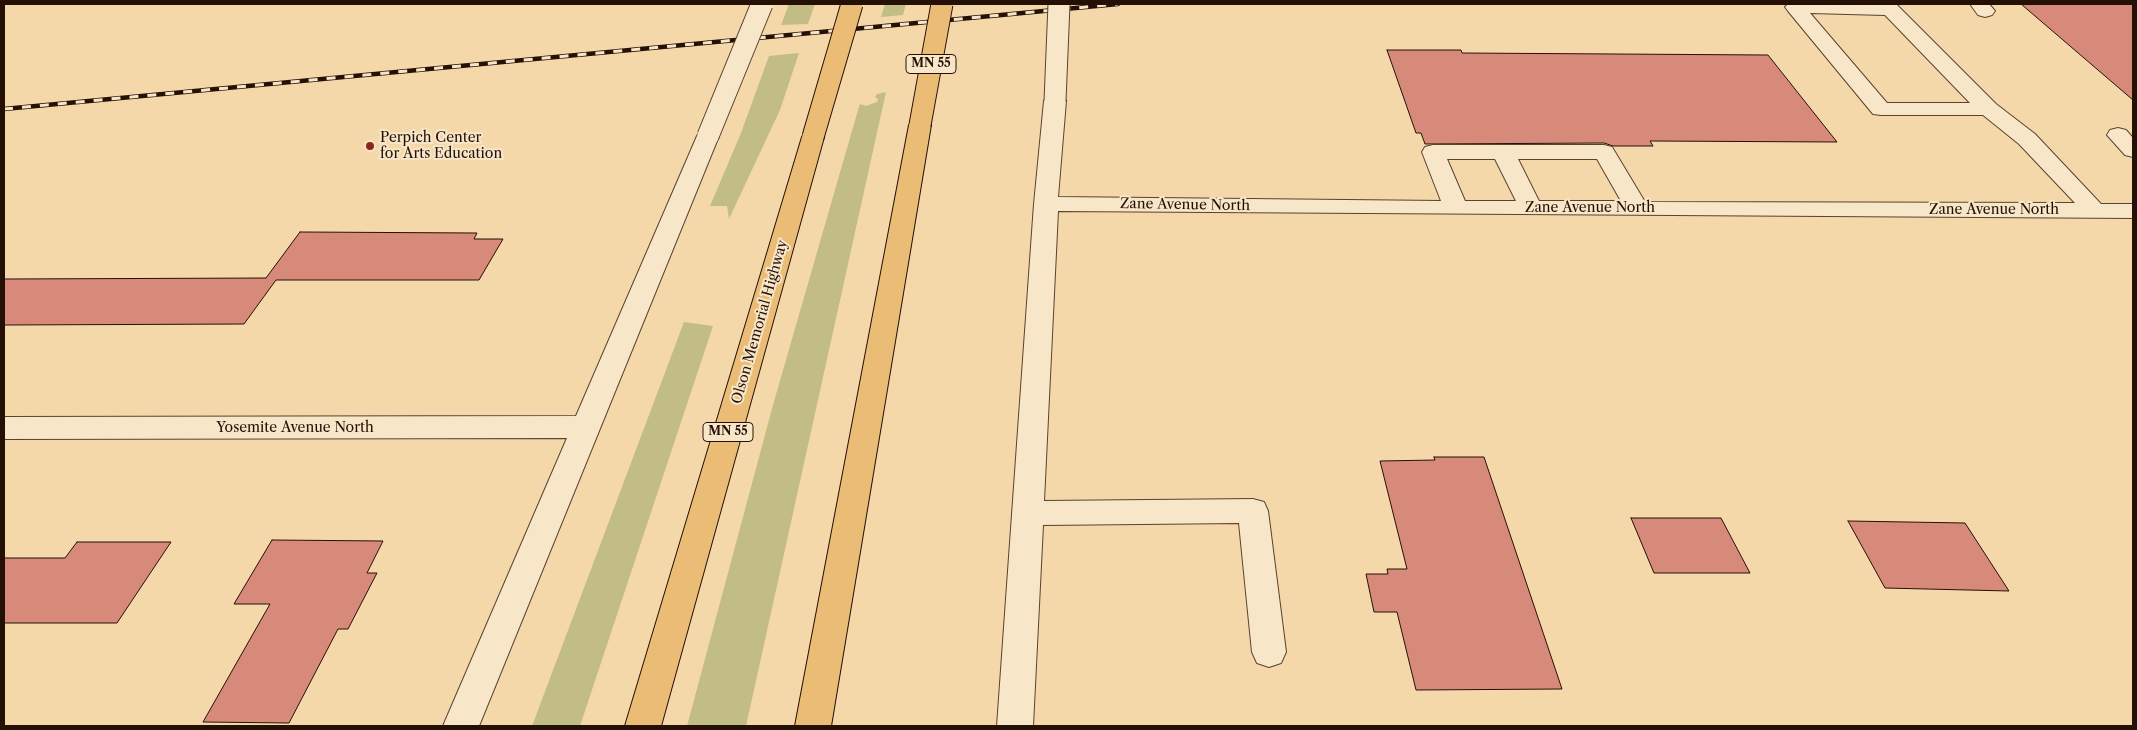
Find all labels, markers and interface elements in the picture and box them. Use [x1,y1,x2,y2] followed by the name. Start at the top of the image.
[906,54,956,74] road number: MN 55
[380,130,502,162] place label: Perpich Center for Arts Education
[364,140,376,152] marker: Perpich Center for Arts Education
[1120,195,1250,215] street label: Zane Avenue North
[1525,200,1655,216] street label: Zane Avenue North
[1929,202,2059,218] street label: Zane Avenue North
[729,238,791,406] street label: Olson Memorial Highway
[216,420,374,436] street label: Yosemite Avenue North
[703,422,753,442] road number: MN 55

